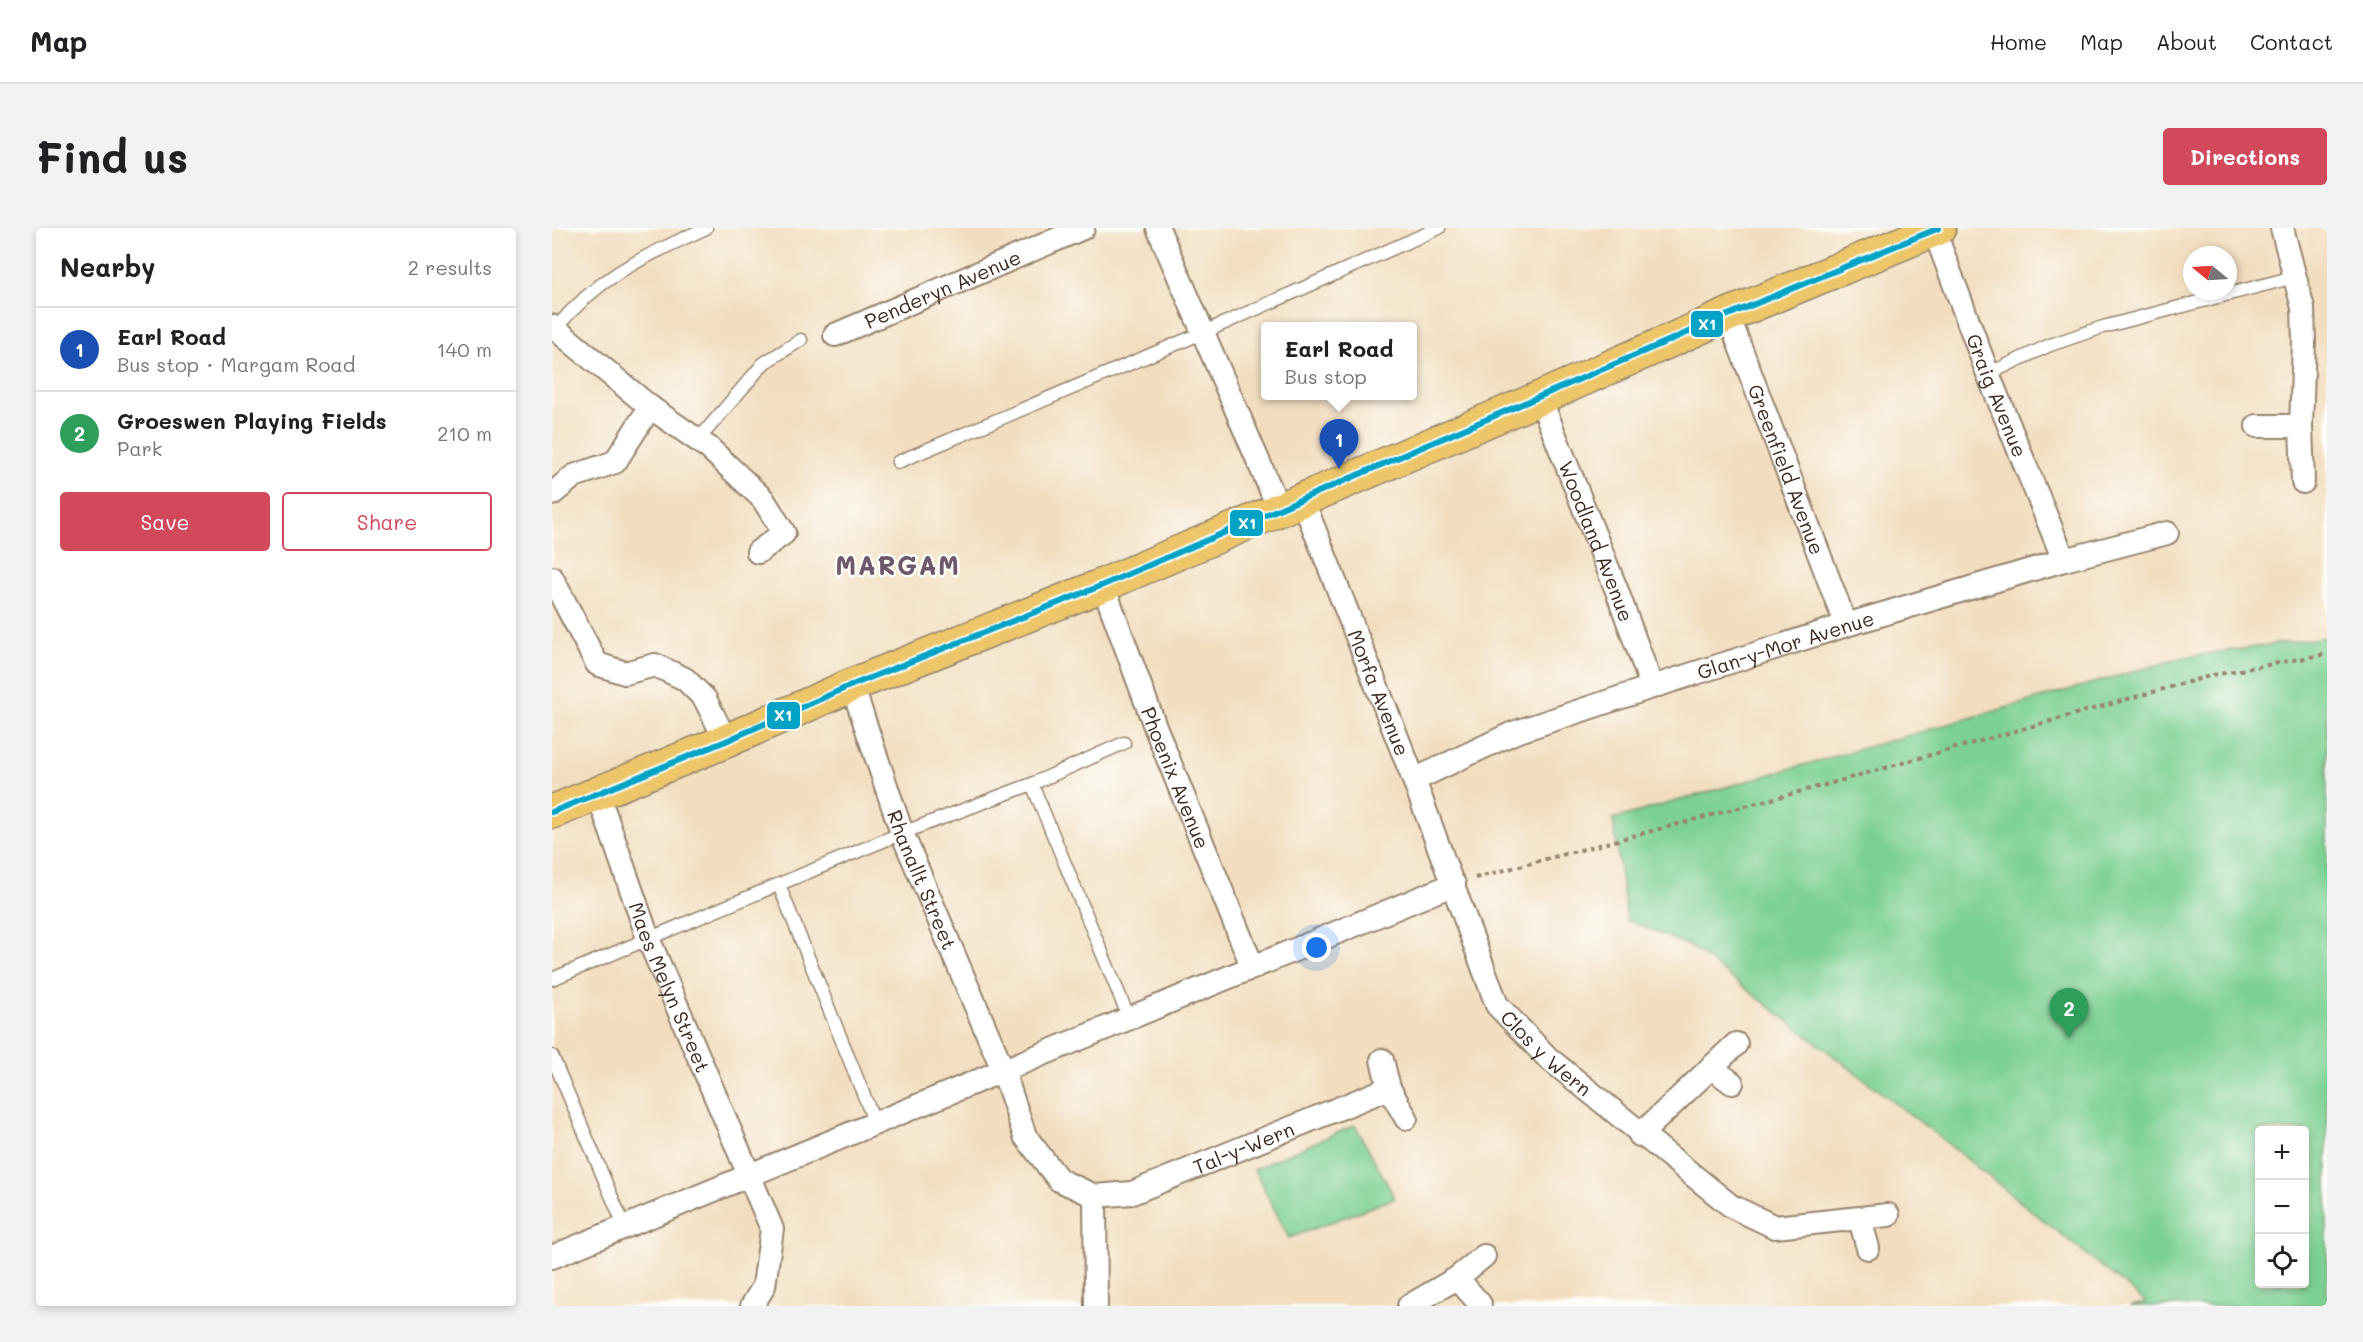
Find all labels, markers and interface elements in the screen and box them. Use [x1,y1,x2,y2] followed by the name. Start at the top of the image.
[30,23,87,59] text: Map
[1990,28,2047,55] text: Home
[2080,28,2123,55] text: Map
[2156,28,2217,55] text: About
[2250,28,2333,55] text: Contact
[2163,128,2327,185] button: Directions
[36,129,188,184] text: Find us
[860,243,1025,334] street label: Penderyn Avenue
[2183,246,2237,300] north arrow
[60,250,155,284] text: Nearby
[408,254,492,280] text: 2 results
[1690,310,1724,338] line badge: X1
[1698,313,1716,334] text: X1
[117,322,226,351] text: Earl Road
[1261,322,1417,400] popup
[1961,330,2034,461] street label: Graig Avenue
[1285,334,1393,363] text: Earl Road
[75,336,84,362] text: 1
[437,336,492,362] text: 140 m
[117,351,355,377] text: Bus stop · Margam Road
[1285,363,1367,389] text: Bus stop
[1742,380,1831,558] street label: Greenfield Avenue
[117,406,387,435] text: Groeswen Playing Fields
[74,420,85,446] text: 2
[437,420,492,446] text: 210 m
[1320,420,1358,469] pin: 1
[117,435,162,461] text: Park
[1553,457,1640,625] street label: Woodland Avenue
[60,492,270,551] button: Save
[282,492,492,551] button: Share
[1229,509,1264,537] line badge: X1
[1238,512,1256,533] text: X1
[835,548,961,582] district label: MARGAM
[1694,604,1877,685] street label: Glan-y-Mor Avenue
[1342,625,1416,759] street label: Morfa Avenue
[766,701,801,730] line badge: X1
[1136,703,1216,852] street label: Phoenix Avenue
[774,704,792,725] text: X1
[882,806,963,953] street label: Rhanallt Street
[623,898,717,1076] street label: Maes Melyn Street
[1302,933,1331,962] your location
[2050,988,2089,1038] pin: 2
[1495,1004,1597,1101] street label: Clos y Wern
[1189,1115,1298,1180] street label: Tal-y-Wern
[2255,1126,2309,1288] map controls
[2255,1126,2309,1180] button: +
[2255,1180,2309,1234] button: −
[2255,1234,2309,1288] button: locate

